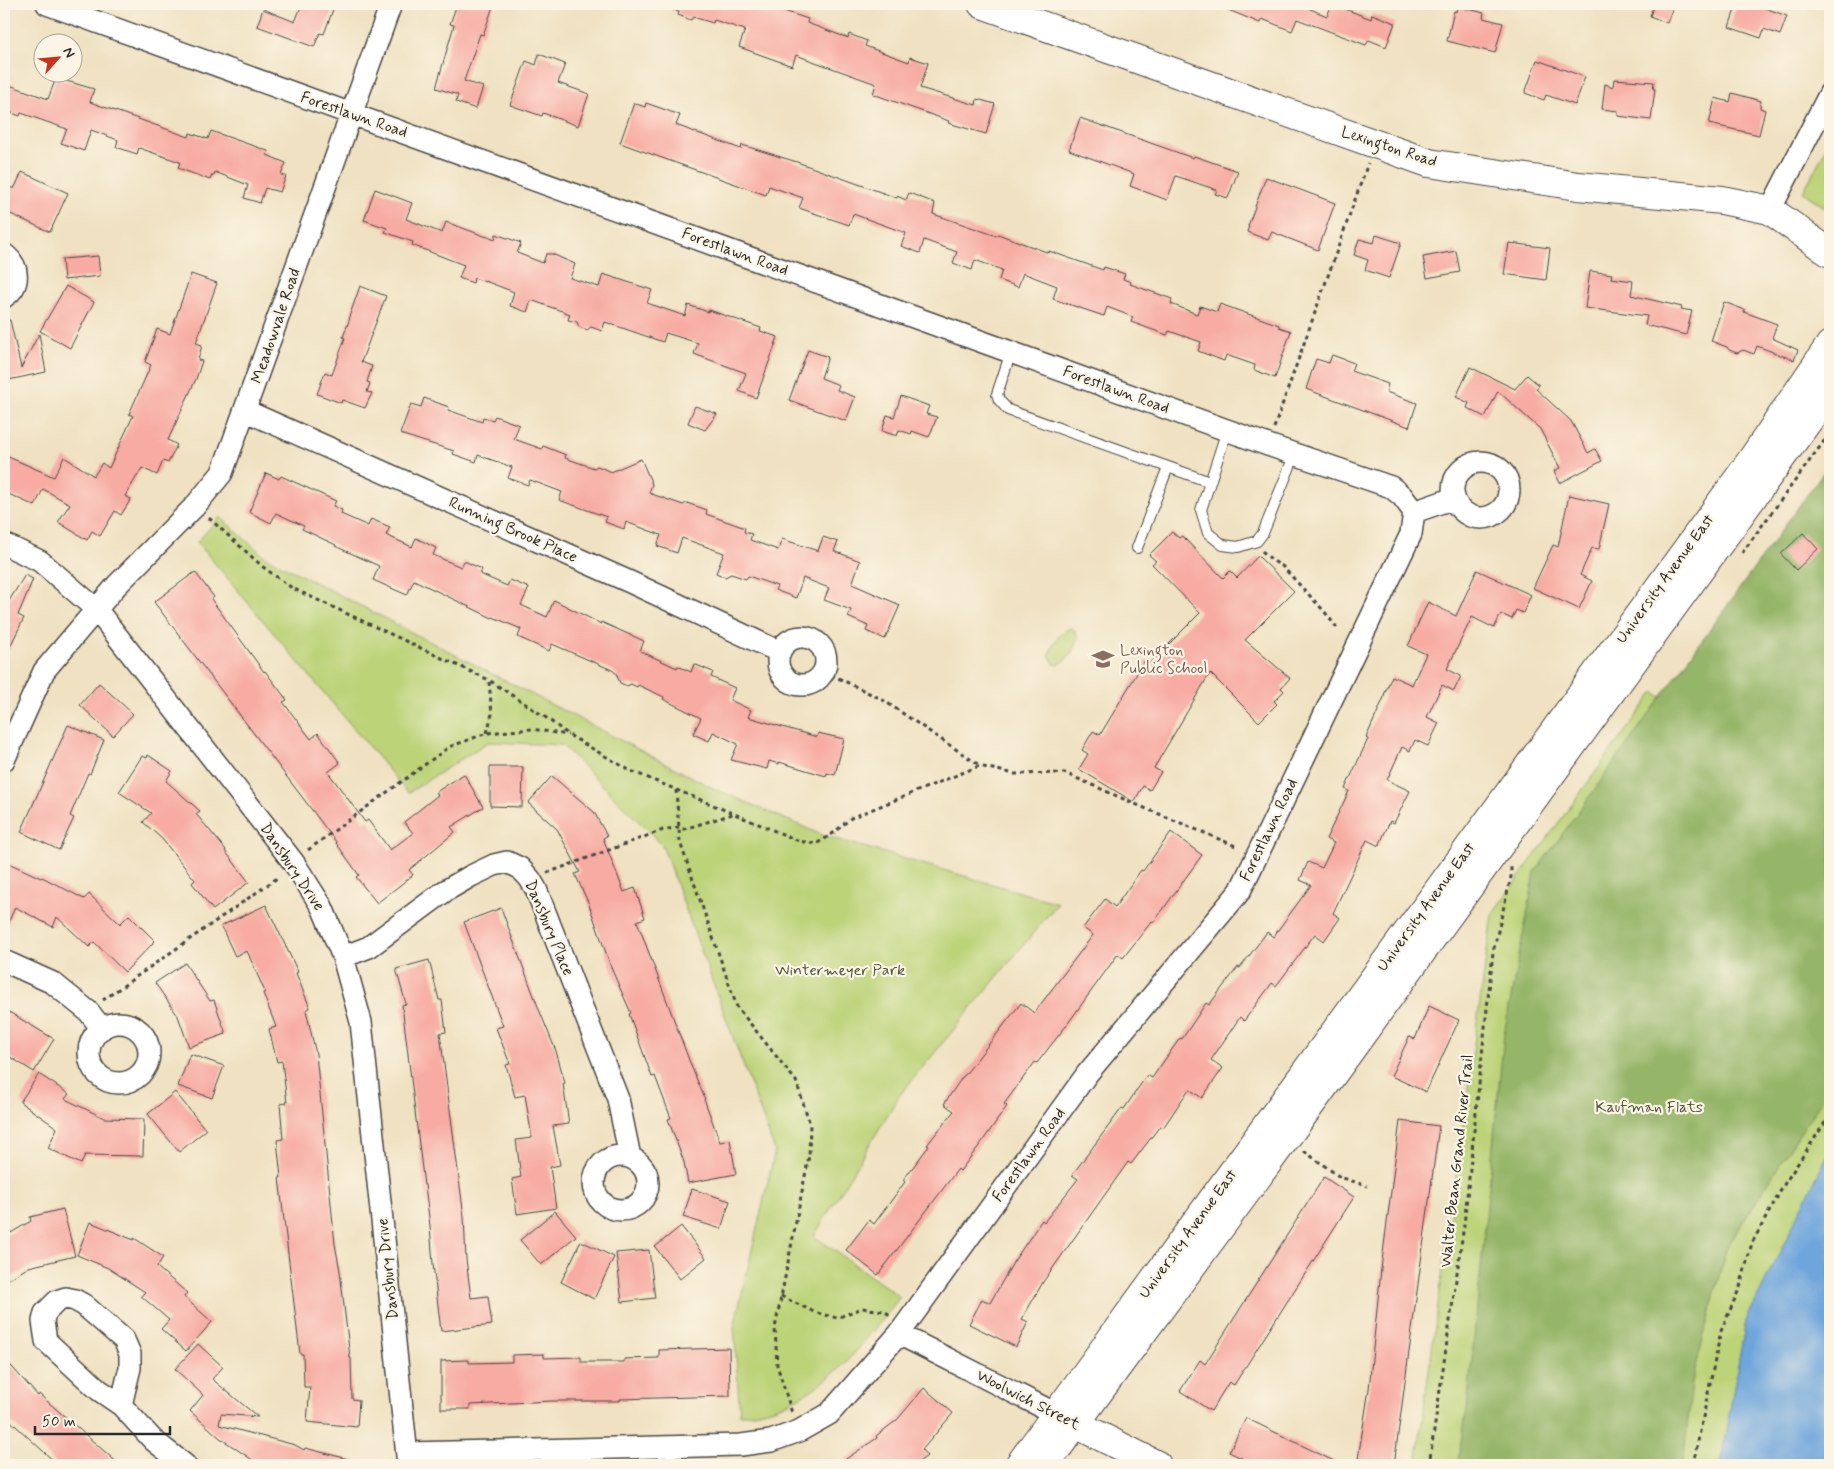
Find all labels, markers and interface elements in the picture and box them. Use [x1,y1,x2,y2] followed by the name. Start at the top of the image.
[32,32,82,82] north arrow
[59,44,79,61] text: N
[298,87,410,143] street label: Forestlawn Road
[1338,122,1440,173] street label: Lexington Road
[679,223,791,281] street label: Forestlawn Road
[246,265,306,387] street label: Meadowvale Road
[1060,361,1172,419] street label: Forestlawn Road
[445,492,581,569] street label: Running Brook Place
[1611,510,1719,648] street label: University Avenue East
[1120,640,1208,679] place label: Lexington Public School
[1090,646,1116,672] school or university icon: Lexington Public School
[1235,775,1303,885] street label: Forestlawn Road
[255,819,329,915] street label: Dansbury Drive
[1372,838,1480,976] street label: University Avenue East
[519,877,579,979] street label: Dansbury Place
[775,960,905,981] park label: Wintermeyer Park
[1435,1053,1479,1269] street label: Walter Bean Grand River Trail
[1595,1097,1703,1118] park label: Kaufman Flats
[988,1104,1070,1206] street label: Forestlawn Road
[1134,1165,1242,1303] street label: University Avenue East
[372,1217,404,1321] street label: Dansbury Drive
[973,1365,1084,1435] street label: Woolwich Street
[35,1404,170,1436] scale bar
[42,1412,76,1432] text: 50 m

